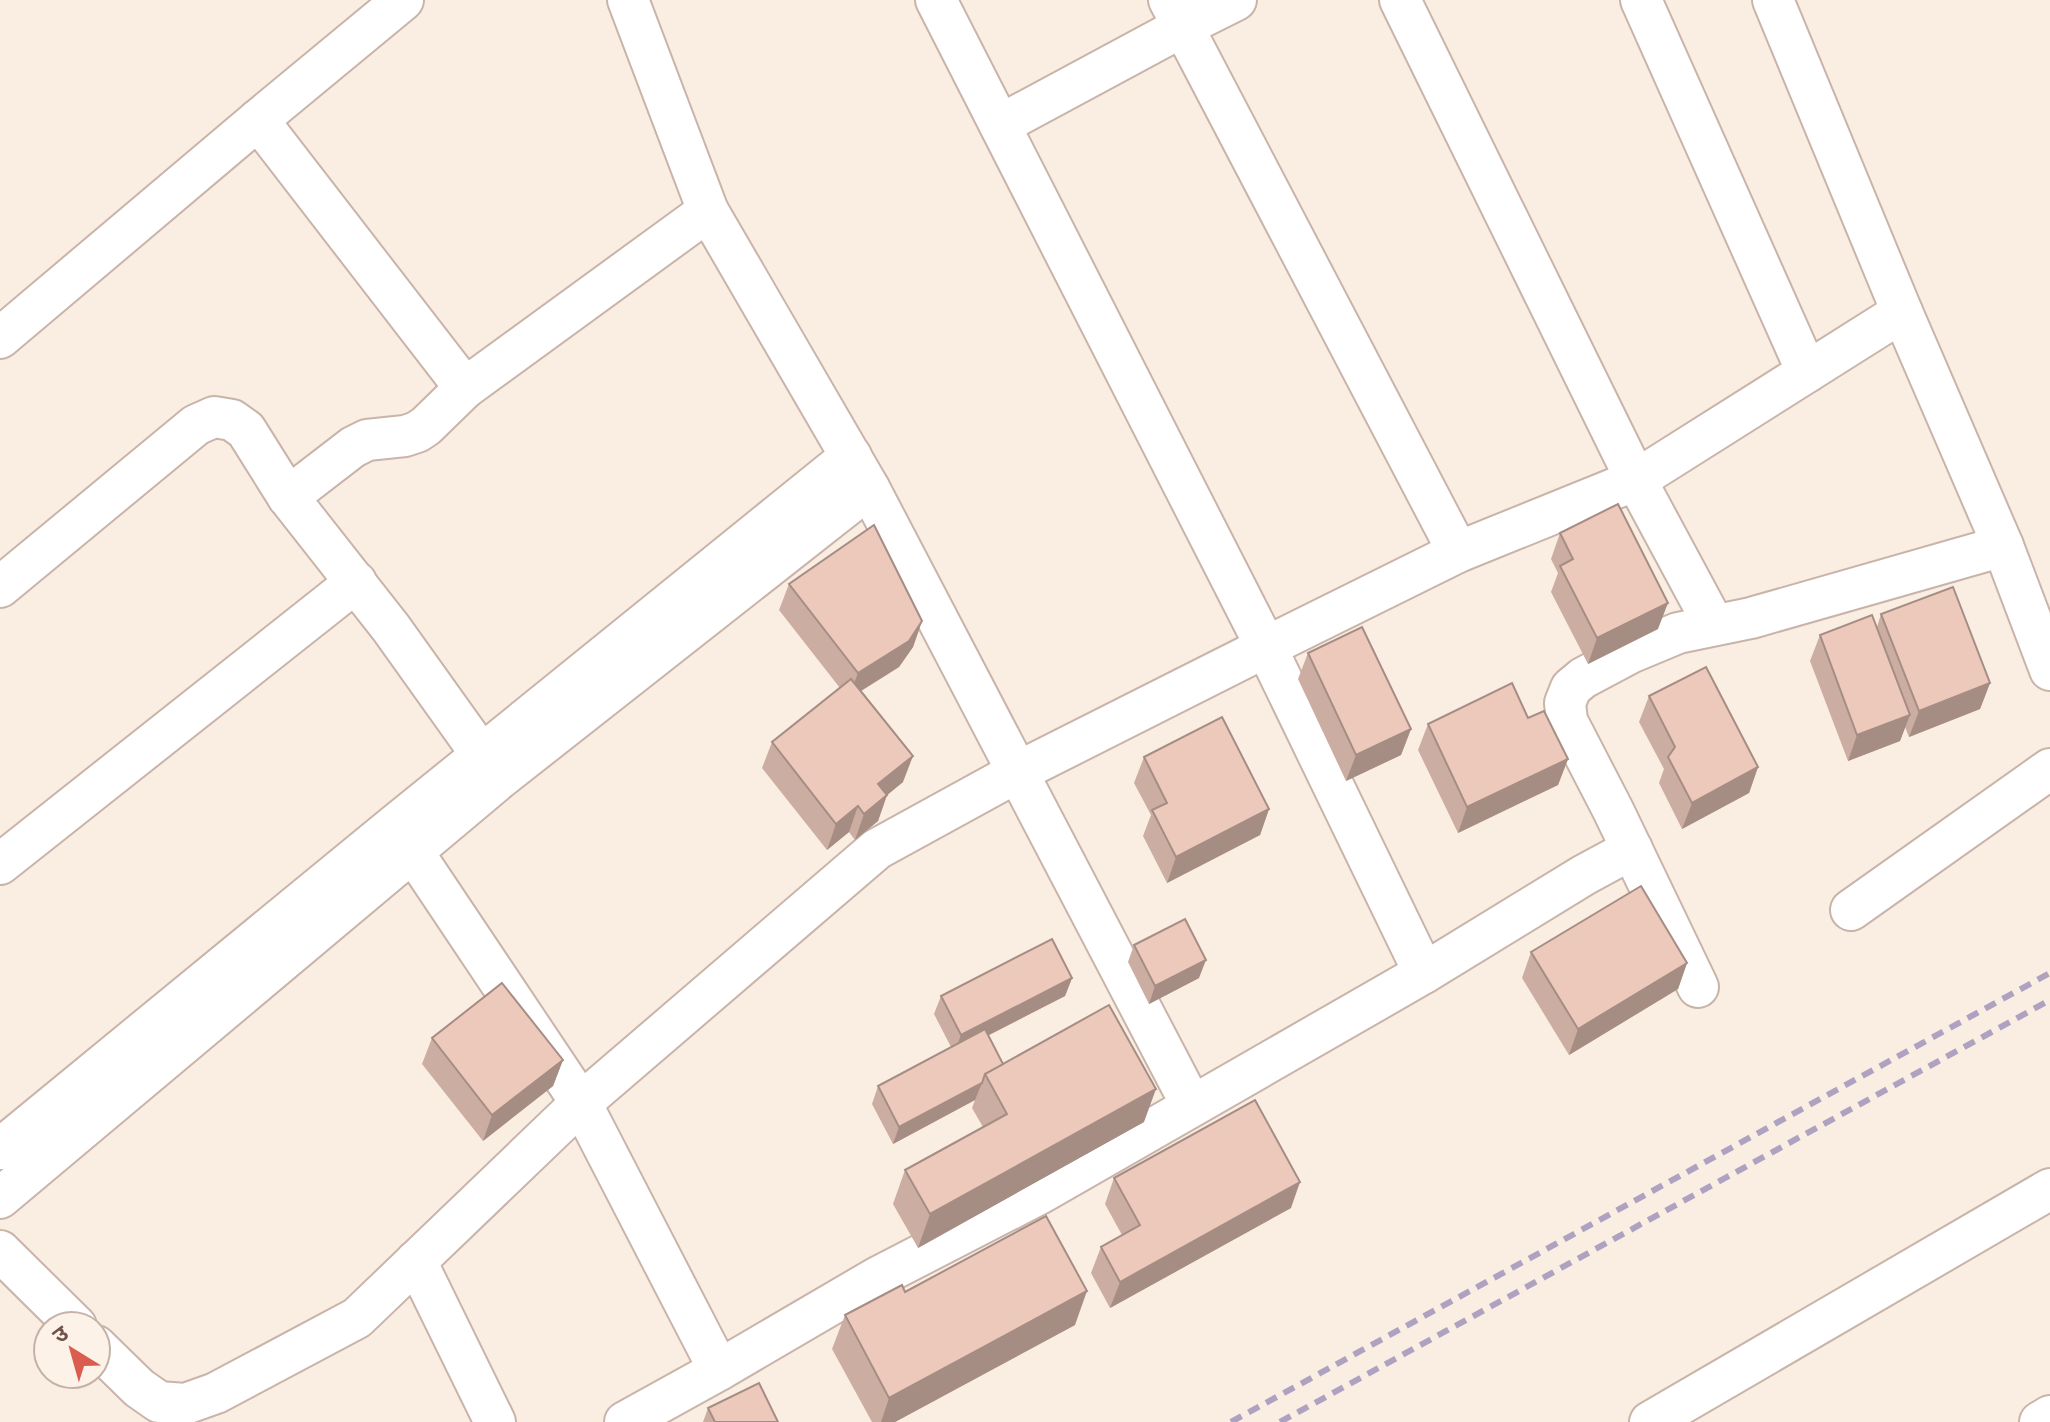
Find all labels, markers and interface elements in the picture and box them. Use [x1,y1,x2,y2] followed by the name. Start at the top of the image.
[32,1310,112,1390] north arrow
[47,1319,73,1347] text: उ

